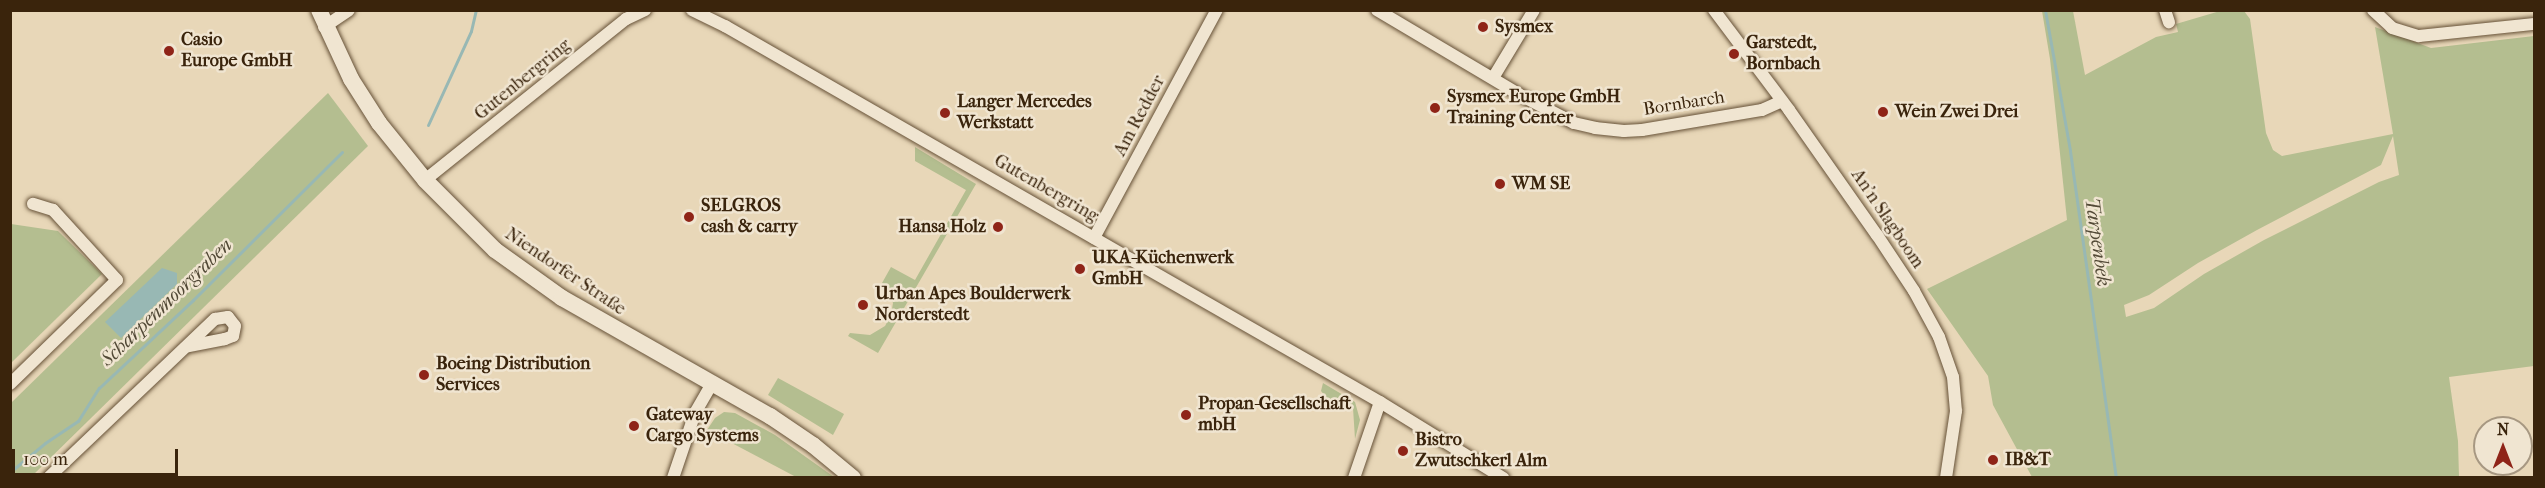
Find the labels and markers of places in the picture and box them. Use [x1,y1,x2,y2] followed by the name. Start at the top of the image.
[1495,16,1553,38] place label: Sysmex
[1476,20,1490,34] marker: Sysmex
[181,30,292,72] place label: Casio Europe GmbH
[1746,33,1820,76] place label: Garstedt, Bornbach
[162,44,176,58] marker: Casio Europe GmbH
[1727,47,1741,61] marker: Garstedt, Bornbach
[1447,87,1620,130] place label: Sysmex Europe GmbH Training Center
[957,92,1092,134] place label: Langer Mercedes Werkstatt
[1428,101,1442,115] marker: Sysmex Europe GmbH Training Center
[1895,101,2018,123] place label: Wein Zwei Drei
[1876,105,1890,119] marker: Wein Zwei Drei
[938,106,952,120] marker: Langer Mercedes Werkstatt
[1512,173,1570,195] place label: WM SE
[1493,177,1507,191] marker: WM SE
[701,196,798,238] place label: SELGROS cash & carry
[682,210,696,224] marker: SELGROS cash & carry
[898,216,986,238] place label: Hansa Holz
[991,220,1005,234] marker: Hansa Holz
[1092,248,1234,290] place label: UKA-Küchenwerk GmbH
[1073,262,1087,276] marker: UKA-Küchenwerk GmbH
[875,284,1070,326] place label: Urban Apes Boulderwerk Norderstedt
[856,298,870,312] marker: Urban Apes Boulderwerk Norderstedt
[436,354,590,397] place label: Boeing Distribution Services
[417,368,431,382] marker: Boeing Distribution Services
[1198,394,1351,436] place label: Propan-Gesellschaft mbH
[646,405,759,448] place label: Gateway Cargo Systems
[1179,408,1193,422] marker: Propan-Gesellschaft mbH
[627,419,641,433] marker: Gateway Cargo Systems
[1415,430,1547,472] place label: Bistro Zwutschkerl Alm
[1396,444,1410,458] marker: Bistro Zwutschkerl Alm
[2005,449,2051,471] place label: IB&T
[1986,453,2000,467] marker: IB&T

